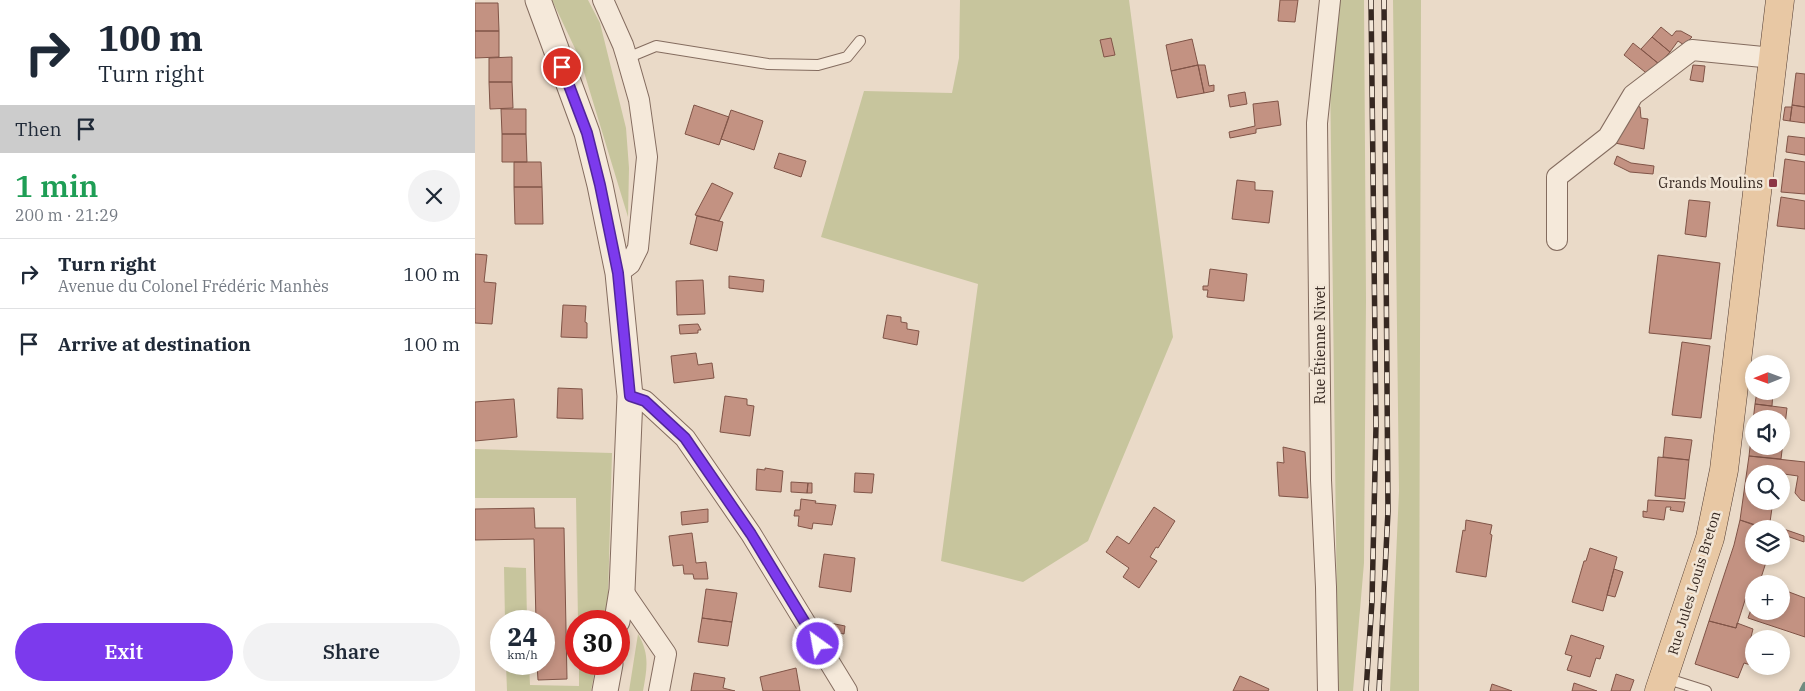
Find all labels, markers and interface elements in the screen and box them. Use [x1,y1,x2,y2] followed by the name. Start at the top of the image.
[98,15,203,61] text: 100 m
[15,20,80,85] icon: right
[541,46,583,88] pin
[548,53,576,81] icon: arrive
[98,59,205,88] text: Turn right
[72,115,100,143] icon: arrive
[15,117,62,141] text: Then
[15,166,98,205] text: 1 min
[408,170,460,222] button: close
[1658,174,1763,192] place label: Grands Moulins
[1767,177,1779,189] marker: Grands Moulins
[15,205,118,225] text: 200 m · 21:29
[58,252,156,276] text: Turn right
[15,260,43,288] icon: right
[403,262,460,286] text: 100 m
[58,276,329,296] text: Avenue du Colonel Frédéric Manhès
[1310,286,1329,404] street label: Rue Étienne Nivet
[15,330,43,358] icon: arrive
[58,332,251,356] text: Arrive at destination
[403,332,460,356] text: 100 m
[1745,355,1790,400] north arrow
[1745,355,1790,675] map controls
[1745,410,1790,455] button: sound
[1745,465,1790,510] button: search
[1663,509,1725,657] street label: Rue Jules Louis Breton
[1745,520,1790,565] button: layers
[1745,575,1790,620] button: +
[565,610,630,675] speed limit sign: 30
[791,617,843,669] position arrow
[507,620,538,653] text: 24
[15,623,233,681] button: Exit
[243,623,460,681] button: Share
[1745,630,1790,675] button: −
[507,647,538,662] text: km/h

